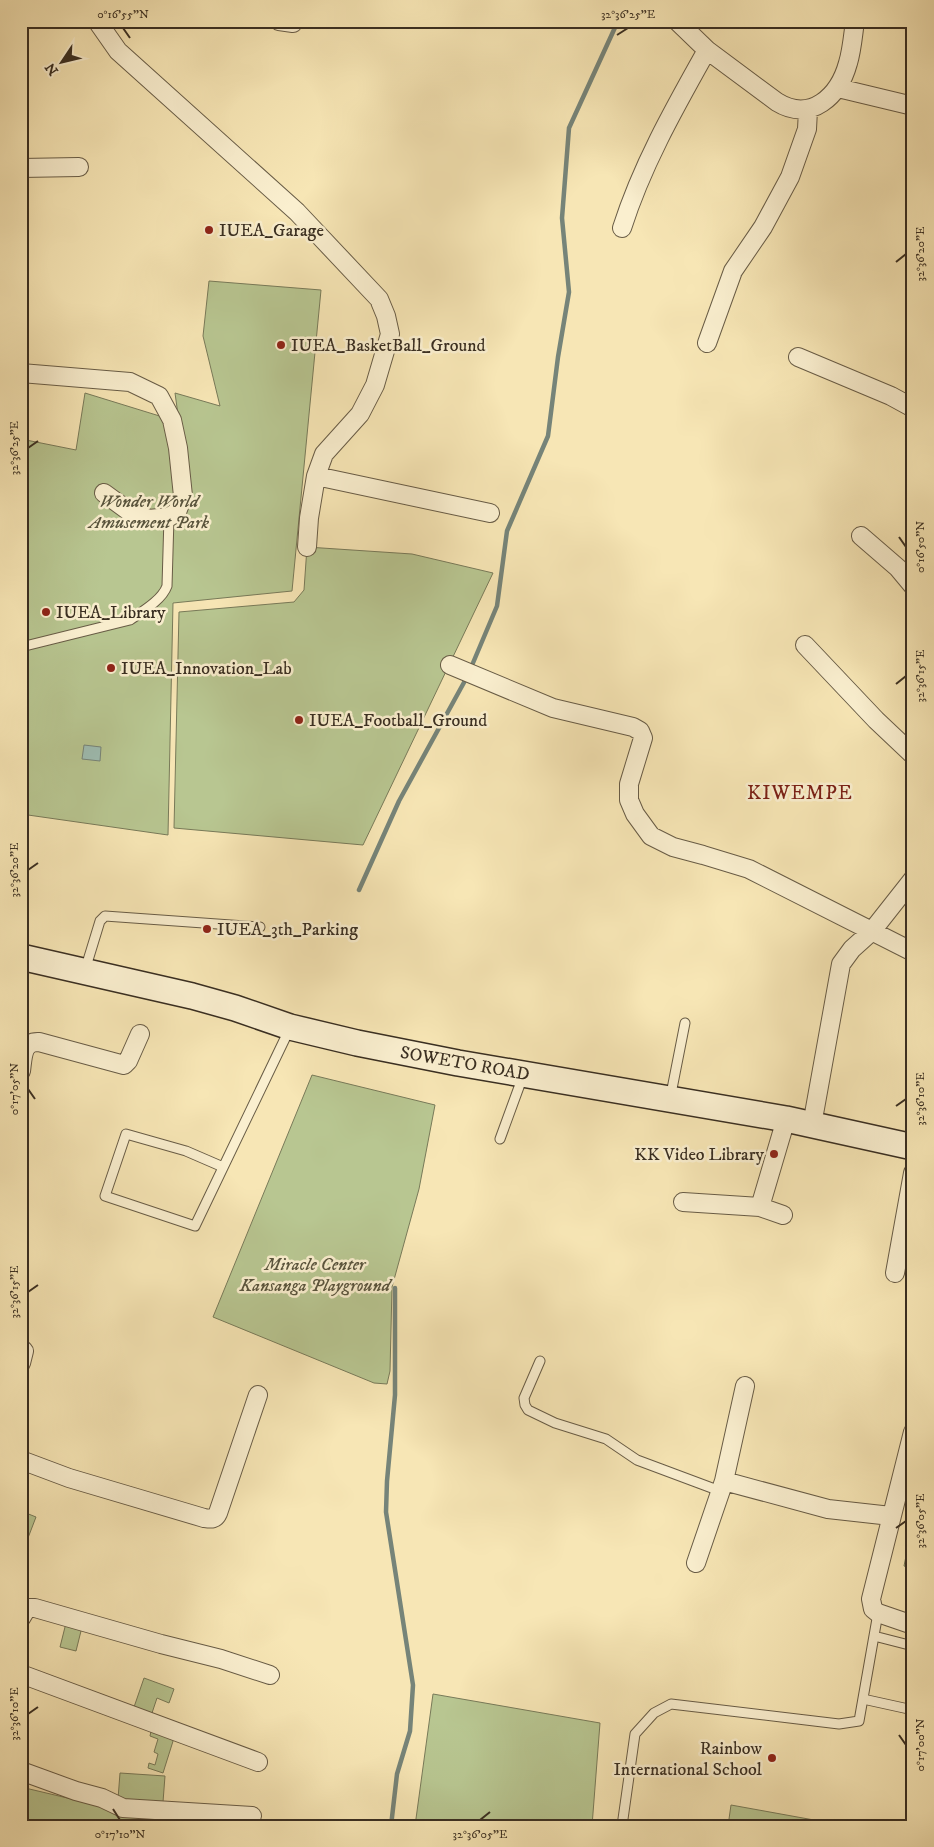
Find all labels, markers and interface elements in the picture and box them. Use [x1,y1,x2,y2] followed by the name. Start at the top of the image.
[97,7,149,22] text: 0°16'55"N
[601,7,656,22] text: 32°36'25"E
[38,38,88,88] north arrow
[41,59,63,79] text: N
[219,220,324,242] place label: IUEA_Garage
[203,224,215,236] marker: IUEA_Garage
[913,226,928,281] text: 32°36'20"E
[291,335,485,357] place label: IUEA_BasketBall_Ground
[275,339,287,351] marker: IUEA_BasketBall_Ground
[7,420,22,475] text: 32°36'25"E
[87,491,209,534] park label: Wonder World Amusement Park
[913,521,928,573] text: 0°16'50"N
[56,602,166,624] place label: IUEA_Library
[40,606,52,618] marker: IUEA_Library
[913,649,928,702] text: 32°36'15"E
[121,658,292,680] place label: IUEA_Innovation_Lab
[105,662,117,674] marker: IUEA_Innovation_Lab
[309,710,487,732] place label: IUEA_Football_Ground
[293,714,305,726] marker: IUEA_Football_Ground
[747,781,853,806] district label: KIWEMPE
[7,842,22,897] text: 32°36'20"E
[217,919,358,941] place label: IUEA_3th_Parking
[201,923,213,935] marker: IUEA_3th_Parking
[399,1042,531,1086] street label: SOWETO ROAD
[7,1063,22,1115] text: 0°17'05"N
[913,1072,928,1126] text: 32°36'10"E
[634,1144,764,1166] place label: KK Video Library
[768,1148,780,1160] marker: KK Video Library
[239,1254,393,1297] park label: Miracle Center Kansanga Playground
[7,1265,22,1318] text: 32°36'15"E
[913,1493,928,1548] text: 32°36'05"E
[7,1687,22,1741] text: 32°36'10"E
[913,1718,928,1771] text: 0°17'00"N
[613,1738,763,1781] place label: Rainbow International School
[766,1752,778,1764] marker: Rainbow International School
[95,1827,146,1842] text: 0°17'10"N
[453,1827,508,1842] text: 32°36'05"E

